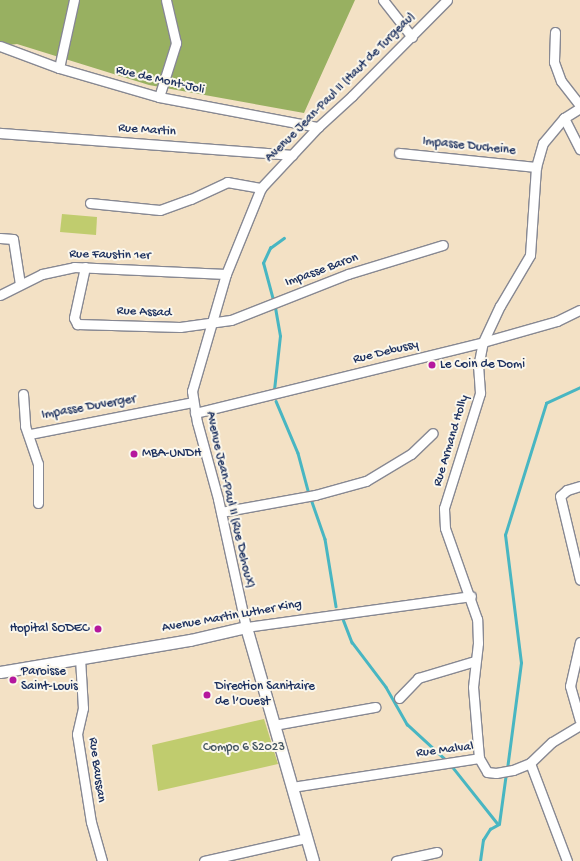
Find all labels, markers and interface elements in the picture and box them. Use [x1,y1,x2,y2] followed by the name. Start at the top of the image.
[263,10,419,166] street label: Avenue Jean-Paul II (Haut de Turgeau)
[114,63,206,99] street label: Rue de Mont-Joli
[118,121,176,141] street label: Rue Martin
[422,134,516,160] street label: Impasse Ducheine
[69,247,151,265] street label: Rue Faustin 1er
[283,251,361,291] street label: Impasse Baron
[116,304,172,322] street label: Rue Assad
[352,337,420,369] street label: Rue Debussy
[440,357,525,373] place label: Le Coin de Domi
[427,360,437,370] marker: Le Coin de Domi
[41,392,137,424] street label: Impasse Duverger
[431,393,473,489] street label: Rue Armand Holly
[201,410,257,590] street label: Avenue Jean-Paul II (Rue Dehoux)
[142,446,201,462] place label: MBA-UNDH
[129,449,139,459] marker: MBA-UNDH
[161,597,303,637] street label: Avenue Martin Luther King
[10,621,89,637] place label: Hopital SODEC
[92,623,104,635] marker: Hopital SODEC
[21,665,78,696] place label: Paroisse Saint-Louis
[8,675,18,685] marker: Paroisse Saint-Louis
[215,680,315,711] place label: Direction Sanitaire de l’Ouest
[202,690,212,700] marker: Direction Sanitaire de l’Ouest
[84,736,108,804] street label: Rue Baussan
[203,740,285,756] park label: Compo 6 S2023
[415,740,475,762] street label: Rue Malval

